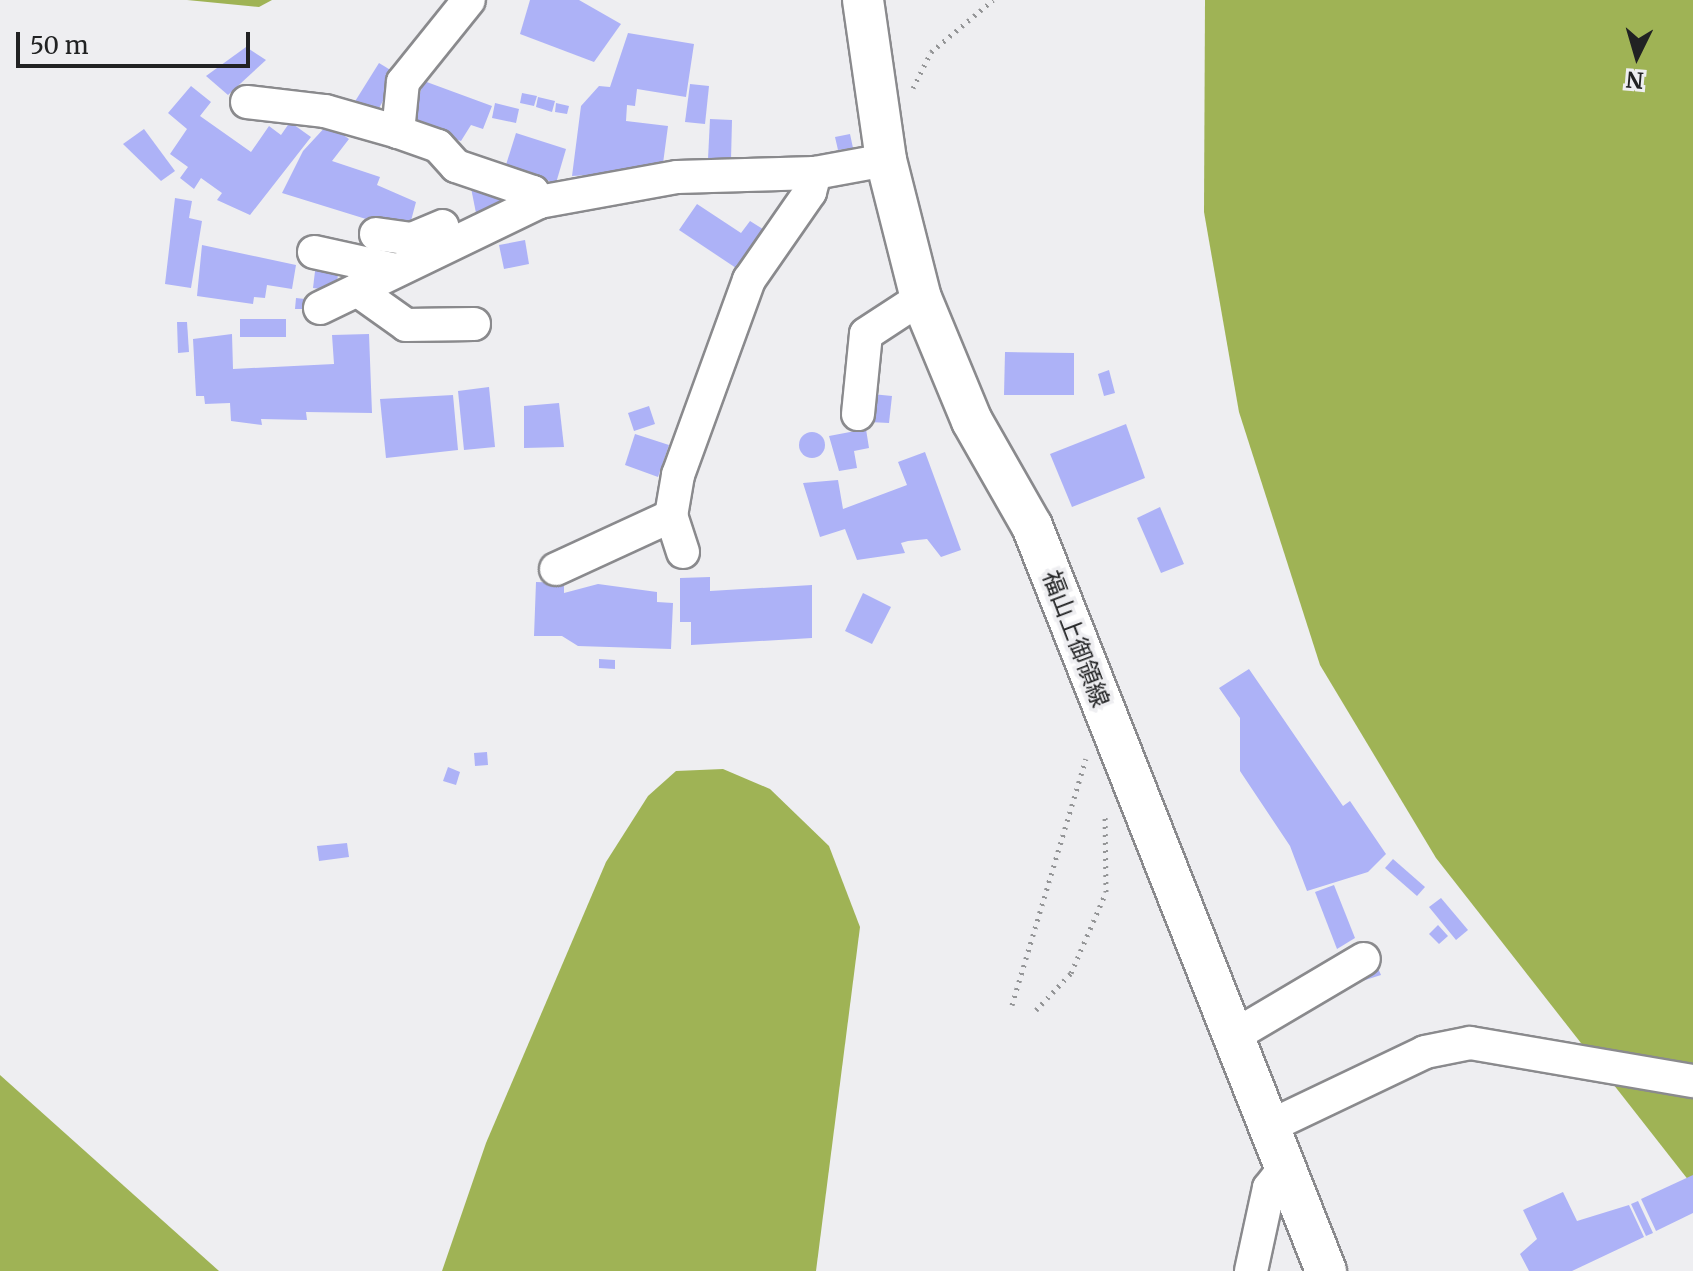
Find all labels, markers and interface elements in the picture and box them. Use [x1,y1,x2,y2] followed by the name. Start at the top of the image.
[20,16,254,66] scale bar
[1597,16,1677,96] north arrow
[30,30,89,61] text: 50 m
[1625,65,1645,95] text: N
[1037,567,1115,711] street label: 福山上御領線

